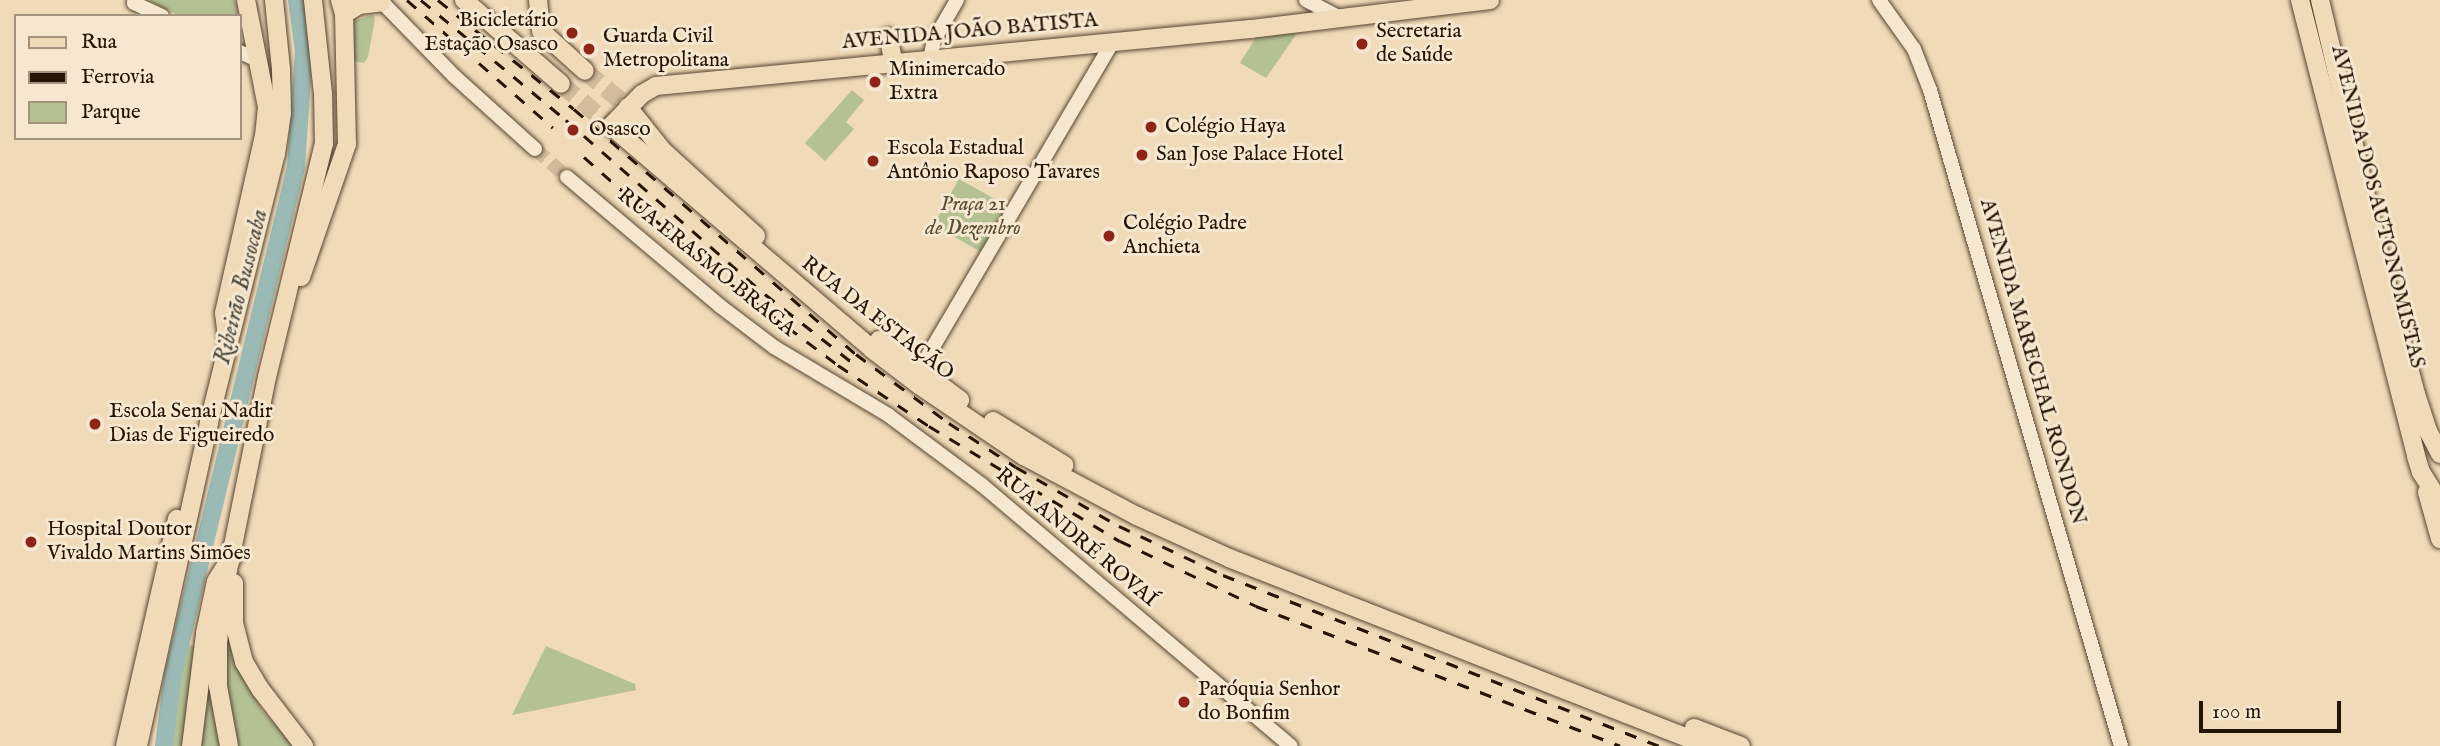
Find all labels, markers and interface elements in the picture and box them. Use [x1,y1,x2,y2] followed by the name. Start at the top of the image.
[424,8,558,58] place label: Bicicletário Estação Osasco
[841,8,1099,56] street label: AVENIDA JOÃO BATISTA
[14,14,242,140] legend
[1376,19,1461,69] place label: Secretaria de Saúde
[603,24,729,74] place label: Guarda Civil Metropolitana
[564,25,580,41] marker: Bicicletário Estação Osasco
[81,29,117,56] text: Rua
[1354,36,1370,52] marker: Secretaria de Saúde
[581,41,597,57] marker: Guarda Civil Metropolitana
[2325,43,2429,371] street label: AVENIDA DOS AUTONOMISTAS
[889,57,1005,107] place label: Minimercado Extra
[81,64,154,91] text: Ferrovia
[867,74,883,90] marker: Minimercado Extra
[81,99,141,126] text: Parque
[1165,114,1285,140] place label: Colégio Haya
[589,117,651,143] place label: Osasco
[1143,119,1159,135] marker: Colégio Haya
[563,120,583,140] marker: Osasco
[887,136,1100,186] place label: Escola Estadual Antônio Raposo Tavares
[1156,142,1343,168] place label: San Jose Palace Hotel
[1134,147,1150,163] marker: San Jose Palace Hotel
[865,153,881,169] marker: Escola Estadual Antônio Raposo Tavares
[612,183,800,343] street label: RUA ERASMO BRAGA
[925,192,1021,242] park label: Praça 21 de Dezembro
[1973,196,2091,528] street label: AVENIDA MARECHAL RONDON
[209,207,275,367] water label: Ribeirão Bussocaba
[1123,211,1247,261] place label: Colégio Padre Anchieta
[1101,228,1117,244] marker: Colégio Padre Anchieta
[796,252,958,386] street label: RUA DA ESTAÇÃO
[109,399,274,449] place label: Escola Senai Nadir Dias de Figueiredo
[87,416,103,432] marker: Escola Senai Nadir Dias de Figueiredo
[990,463,1162,613] street label: RUA ANDRÉ ROVAÍ
[47,517,251,567] place label: Hospital Doutor Vivaldo Martins Simões
[21,532,41,552] marker: Hospital Doutor Vivaldo Martins Simões
[1198,677,1340,727] place label: Paróquia Senhor do Bonfim
[2202,686,2344,730] scale bar
[1176,694,1192,710] marker: Paróquia Senhor do Bonfim
[2212,699,2261,726] text: 100 m

